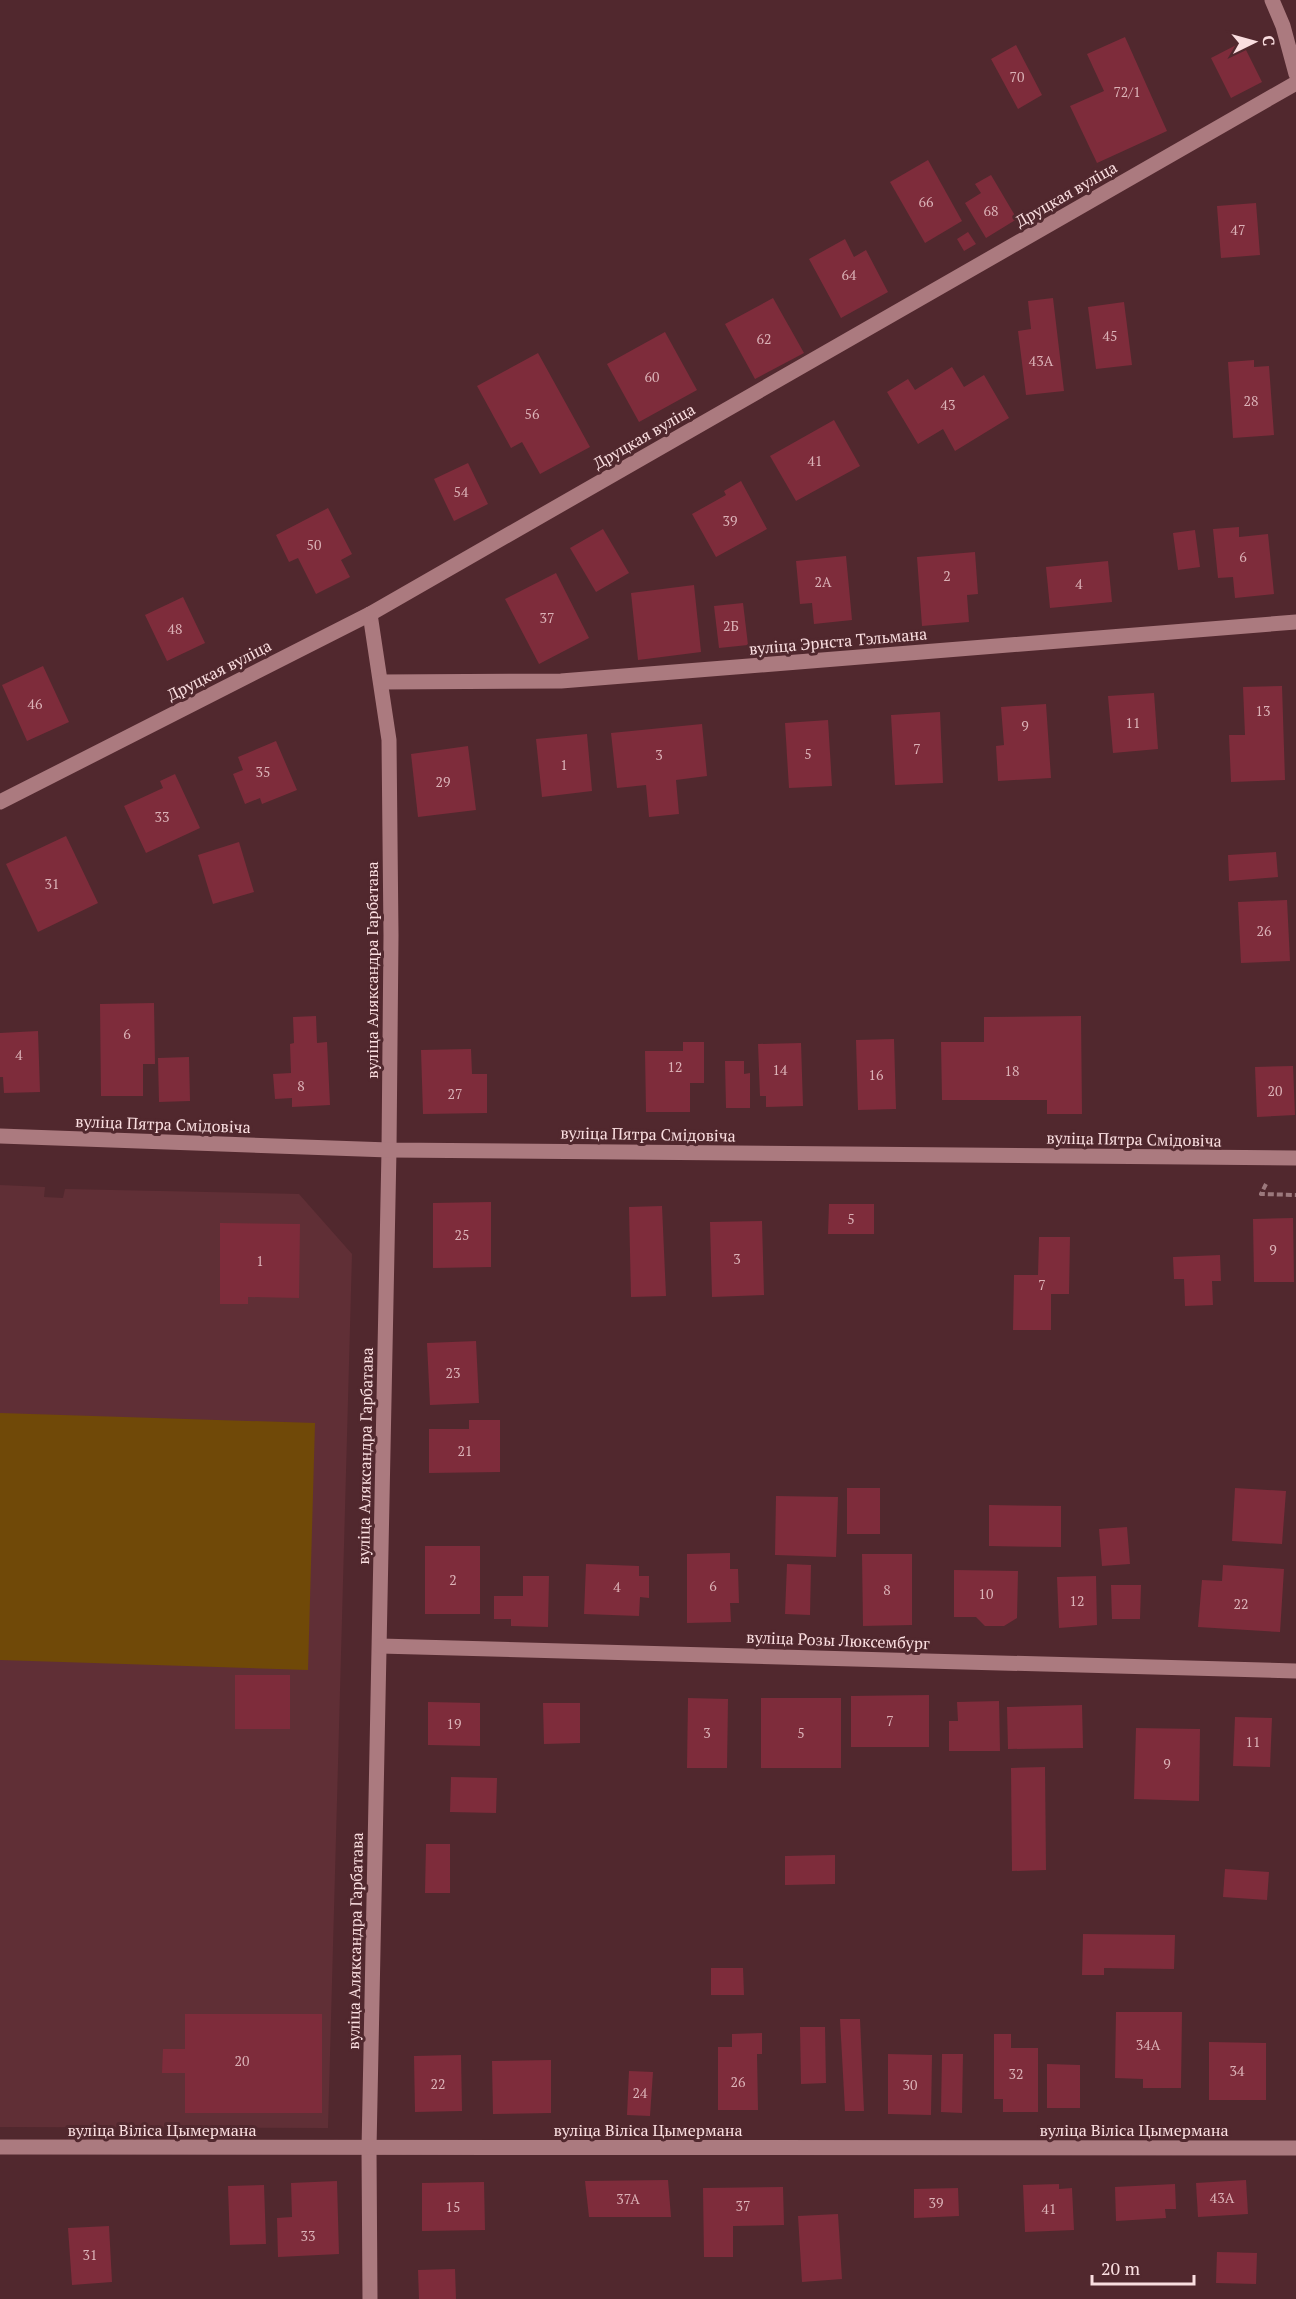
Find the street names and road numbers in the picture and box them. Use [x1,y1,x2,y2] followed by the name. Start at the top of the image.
[1011,156,1121,232] street label: Друцкая вуліца
[589,398,699,474] street label: Друцкая вуліца
[748,622,928,660] street label: вуліца Эрнста Тэльмана
[163,634,275,706] street label: Друцкая вуліца
[361,861,383,1079] street label: вуліца Аляксандра Гарбатава
[75,1110,251,1138] street label: вуліца Пятра Смідовіча
[560,1121,736,1147] street label: вуліца Пятра Смідовіча
[1046,1126,1222,1152] street label: вуліца Пятра Смідовіча
[352,1347,378,1565] street label: вуліца Аляксандра Гарбатава
[746,1626,930,1654] street label: вуліца Розы Люксембург
[342,1832,368,2050] street label: вуліца Аляксандра Гарбатава
[67,2119,257,2141] street label: вуліца Віліса Цымермана
[553,2119,743,2141] street label: вуліца Віліса Цымермана
[1039,2119,1229,2141] street label: вуліца Віліса Цымермана

